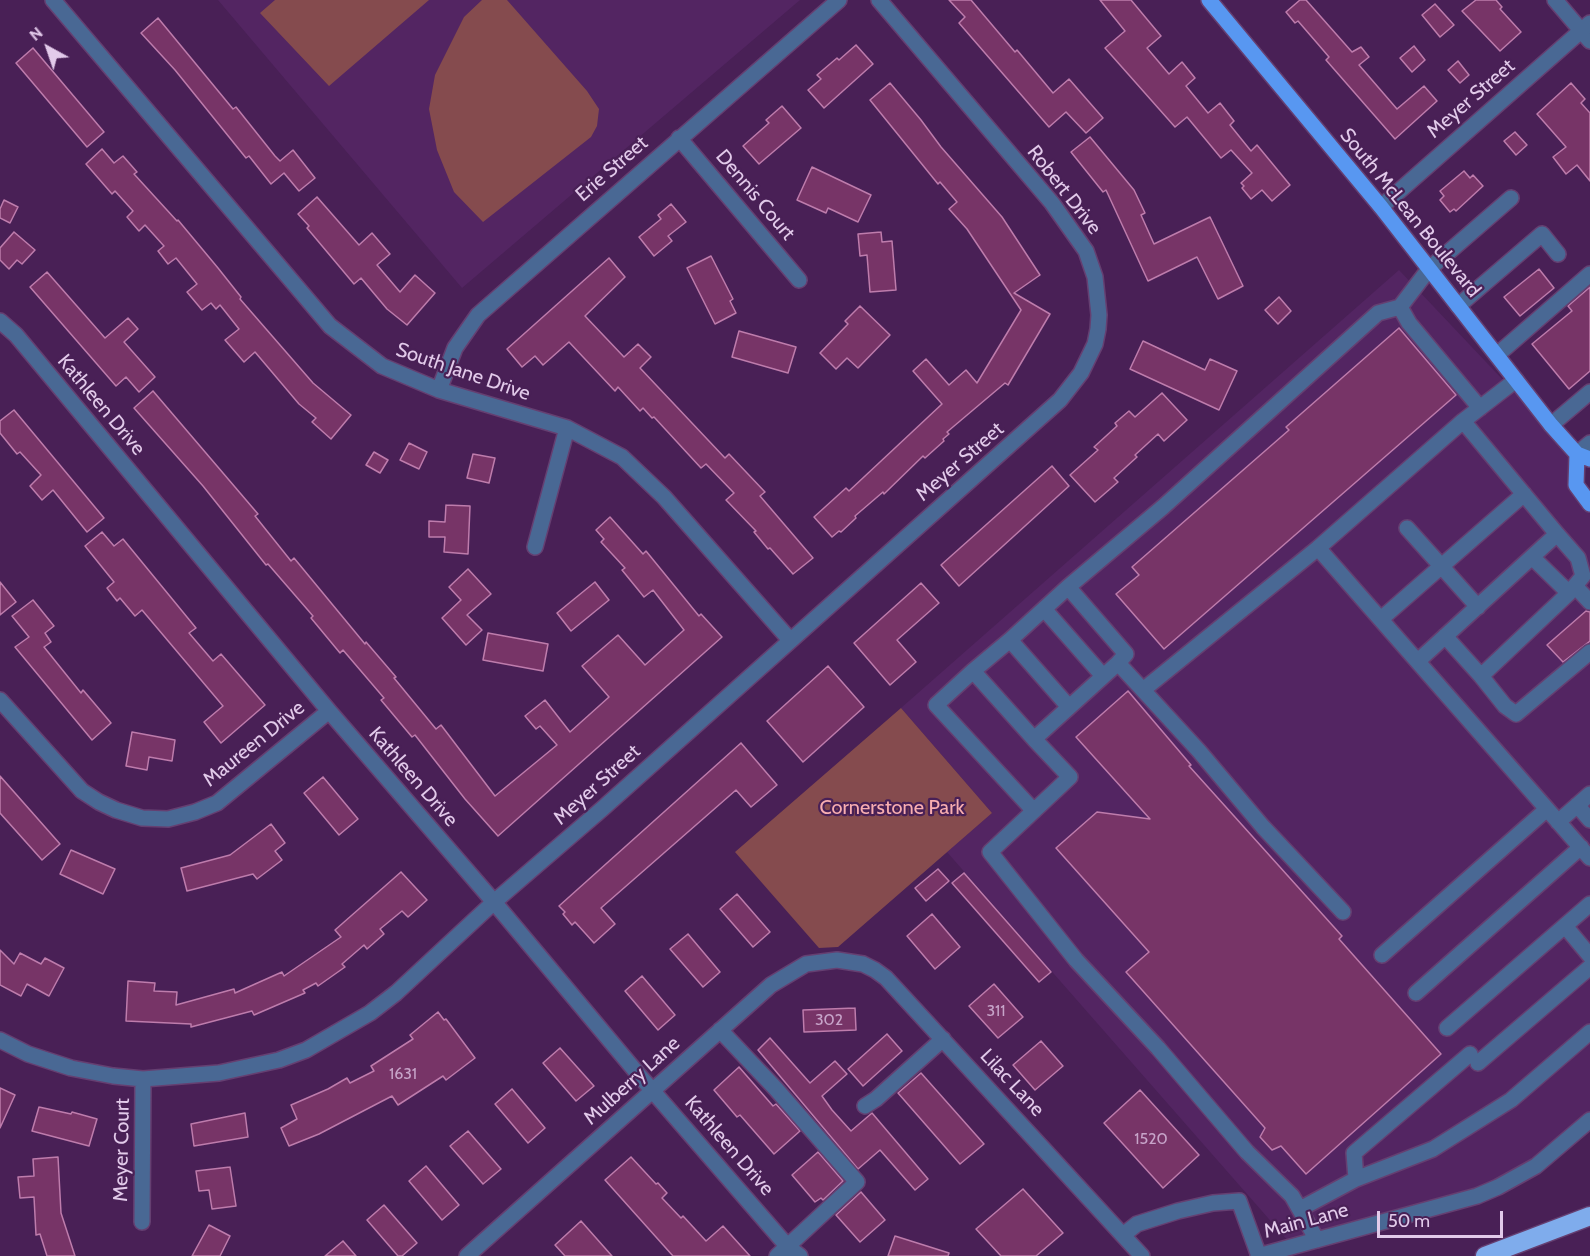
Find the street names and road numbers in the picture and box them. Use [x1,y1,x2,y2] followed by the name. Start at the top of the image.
[1422,54,1520,144] street label: Meyer Street
[1335,124,1485,302] street label: South McLean Boulevard
[571,131,653,207] street label: Erie Street
[1022,141,1106,239] street label: Robert Drive
[710,145,800,245] street label: Dennis Court
[393,338,533,406] street label: South Jane Drive
[52,350,150,460] street label: Kathleen Drive
[911,417,1009,507] street label: Meyer Street
[199,696,309,792] street label: Maureen Drive
[363,722,463,832] street label: Kathleen Drive
[549,740,645,830] street label: Meyer Street
[579,1032,685,1130] street label: Mulberry Lane
[975,1044,1049,1122] street label: Lilac Lane
[679,1091,779,1201] street label: Kathleen Drive
[109,1098,135,1202] street label: Meyer Court
[1261,1198,1351,1244] street label: Main Lane

